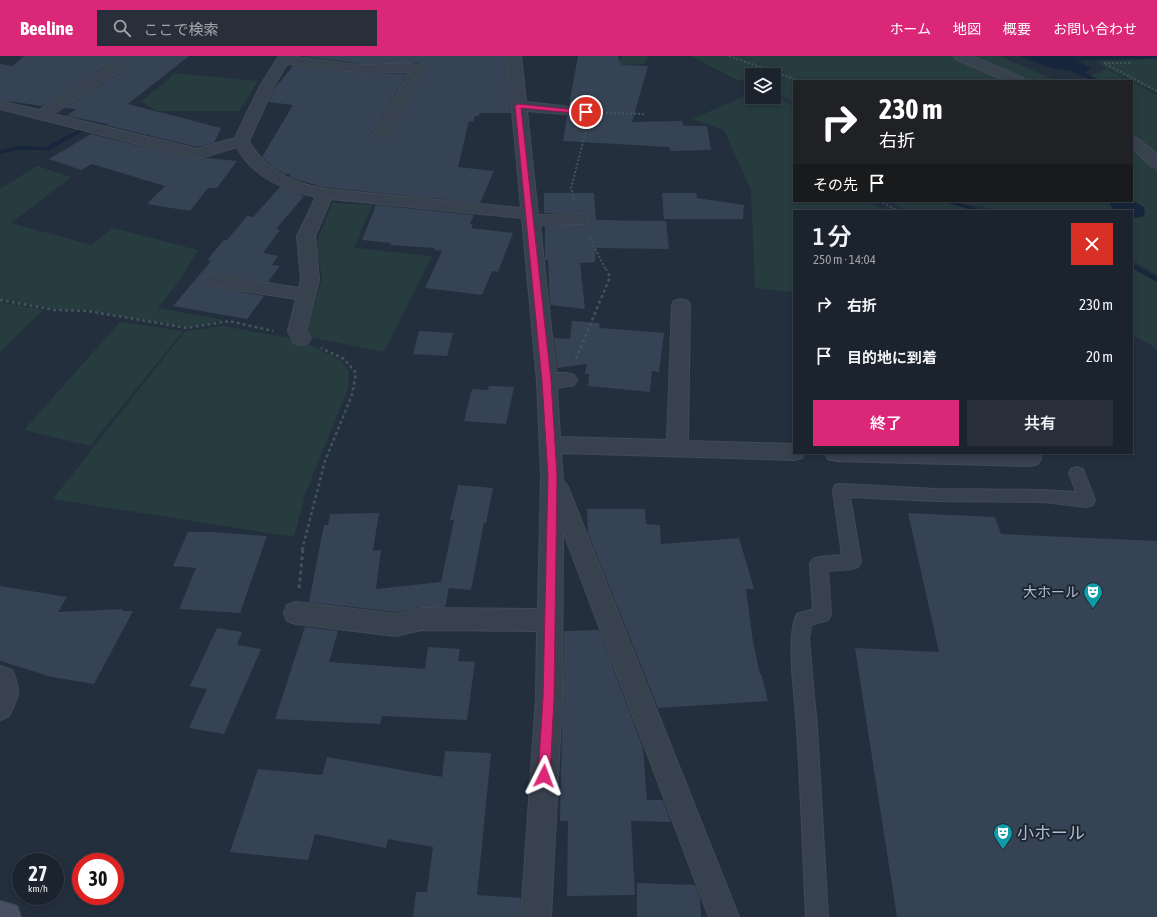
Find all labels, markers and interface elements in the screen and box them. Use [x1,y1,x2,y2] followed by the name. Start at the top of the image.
[97,10,377,46] search box
[20,17,73,39] text: Beeline
[111,17,133,39] icon: search
[143,21,218,38] text: ここで検索
[889,21,931,37] text: ホーム
[953,21,981,37] text: 地図
[1003,21,1031,37] text: 概要
[1053,21,1137,37] text: お問い合わせ
[745,68,781,104] map controls
[745,68,781,104] button: layers
[879,93,942,125] text: 230 m
[569,95,603,129] pin
[813,96,865,148] icon: right
[575,101,597,123] icon: arrive
[879,130,915,151] text: 右折
[866,172,888,194] icon: arrive
[813,176,858,193] text: その先
[813,223,852,250] text: 1 分
[1071,223,1113,265] button: close
[813,252,876,267] text: 250 m · 14:04
[813,293,835,315] icon: right
[1079,296,1113,313] text: 230 m
[847,297,877,314] text: 右折
[813,345,835,367] icon: arrive
[1086,348,1113,365] text: 20 m
[847,349,937,366] text: 目的地に到着
[813,400,959,446] button: 終了
[967,400,1113,446] button: 共有
[1082,581,1104,609] theatre icon: 大ホール
[1023,584,1079,600] place label: 大ホール
[523,755,565,797] position arrow
[992,822,1014,850] theatre icon: 小ホール
[1017,823,1085,843] place label: 小ホール
[72,853,124,905] speed limit sign: 30
[29,862,47,885] text: 27
[28,883,48,894] text: km/h

